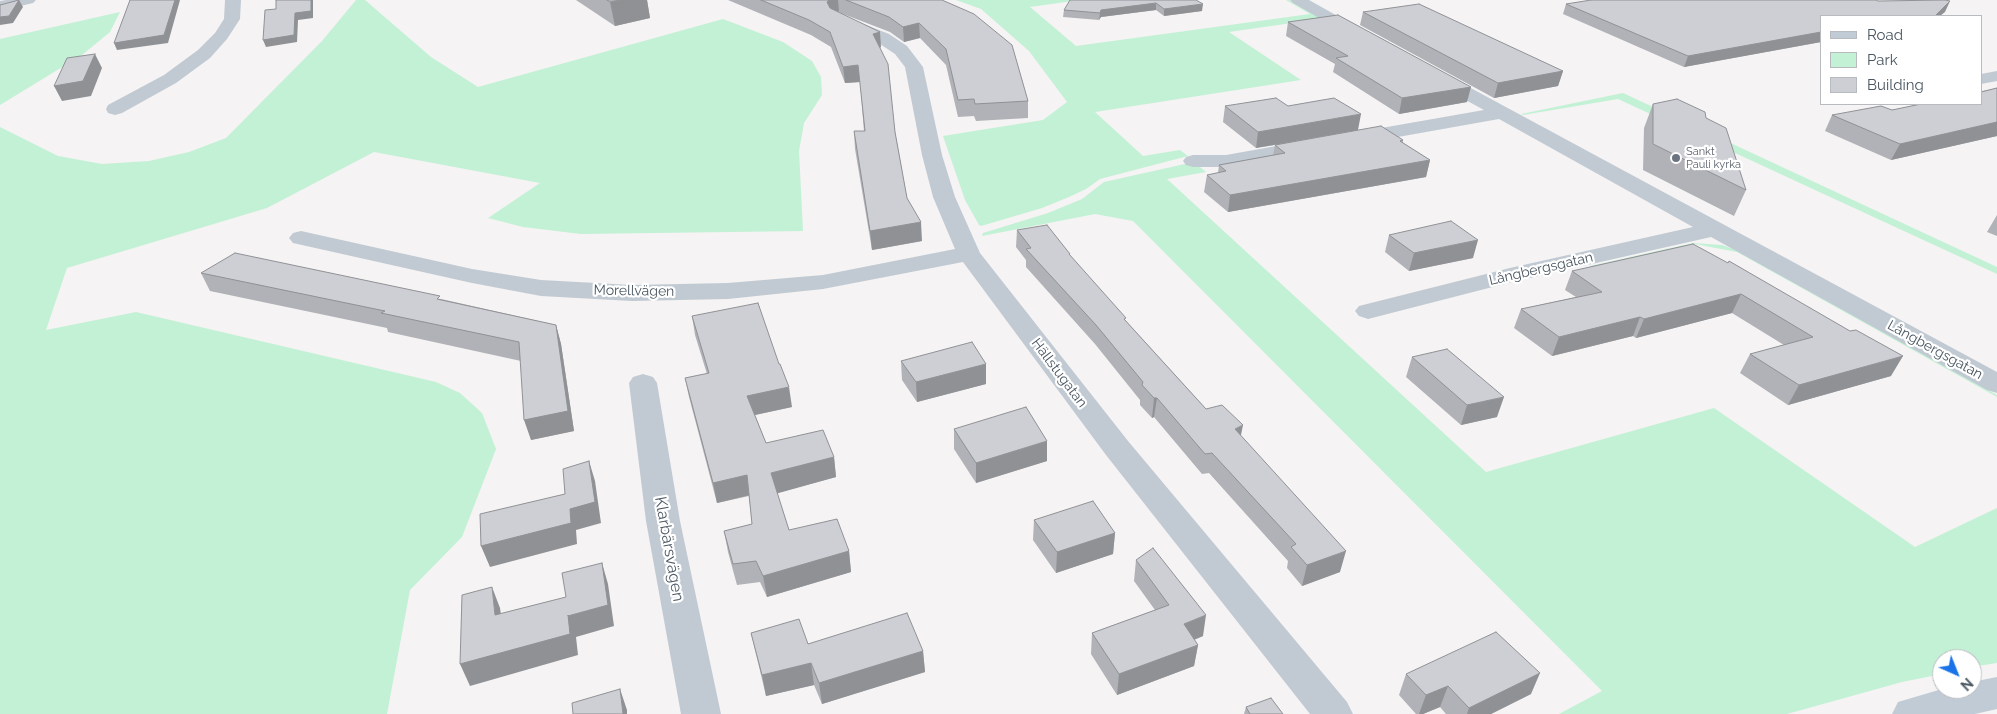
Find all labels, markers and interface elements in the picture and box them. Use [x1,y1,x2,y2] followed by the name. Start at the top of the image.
[1820,15,1982,105] legend
[1867,26,1903,44] text: Road
[1867,51,1898,69] text: Park
[1867,76,1924,94] text: Building
[1686,145,1741,171] place label: Sankt Pauli kyrka
[1670,152,1682,164] marker: Sankt Pauli kyrka
[1487,249,1595,289] street label: Långbergsgatan
[594,282,674,300] street label: Morellvägen
[1884,317,1986,383] street label: Långbergsgatan
[1028,335,1090,411] street label: Hällstugatan
[650,495,688,603] street label: Klarbärsvägen
[1932,649,1982,699] north arrow
[1957,675,1976,694] text: N

